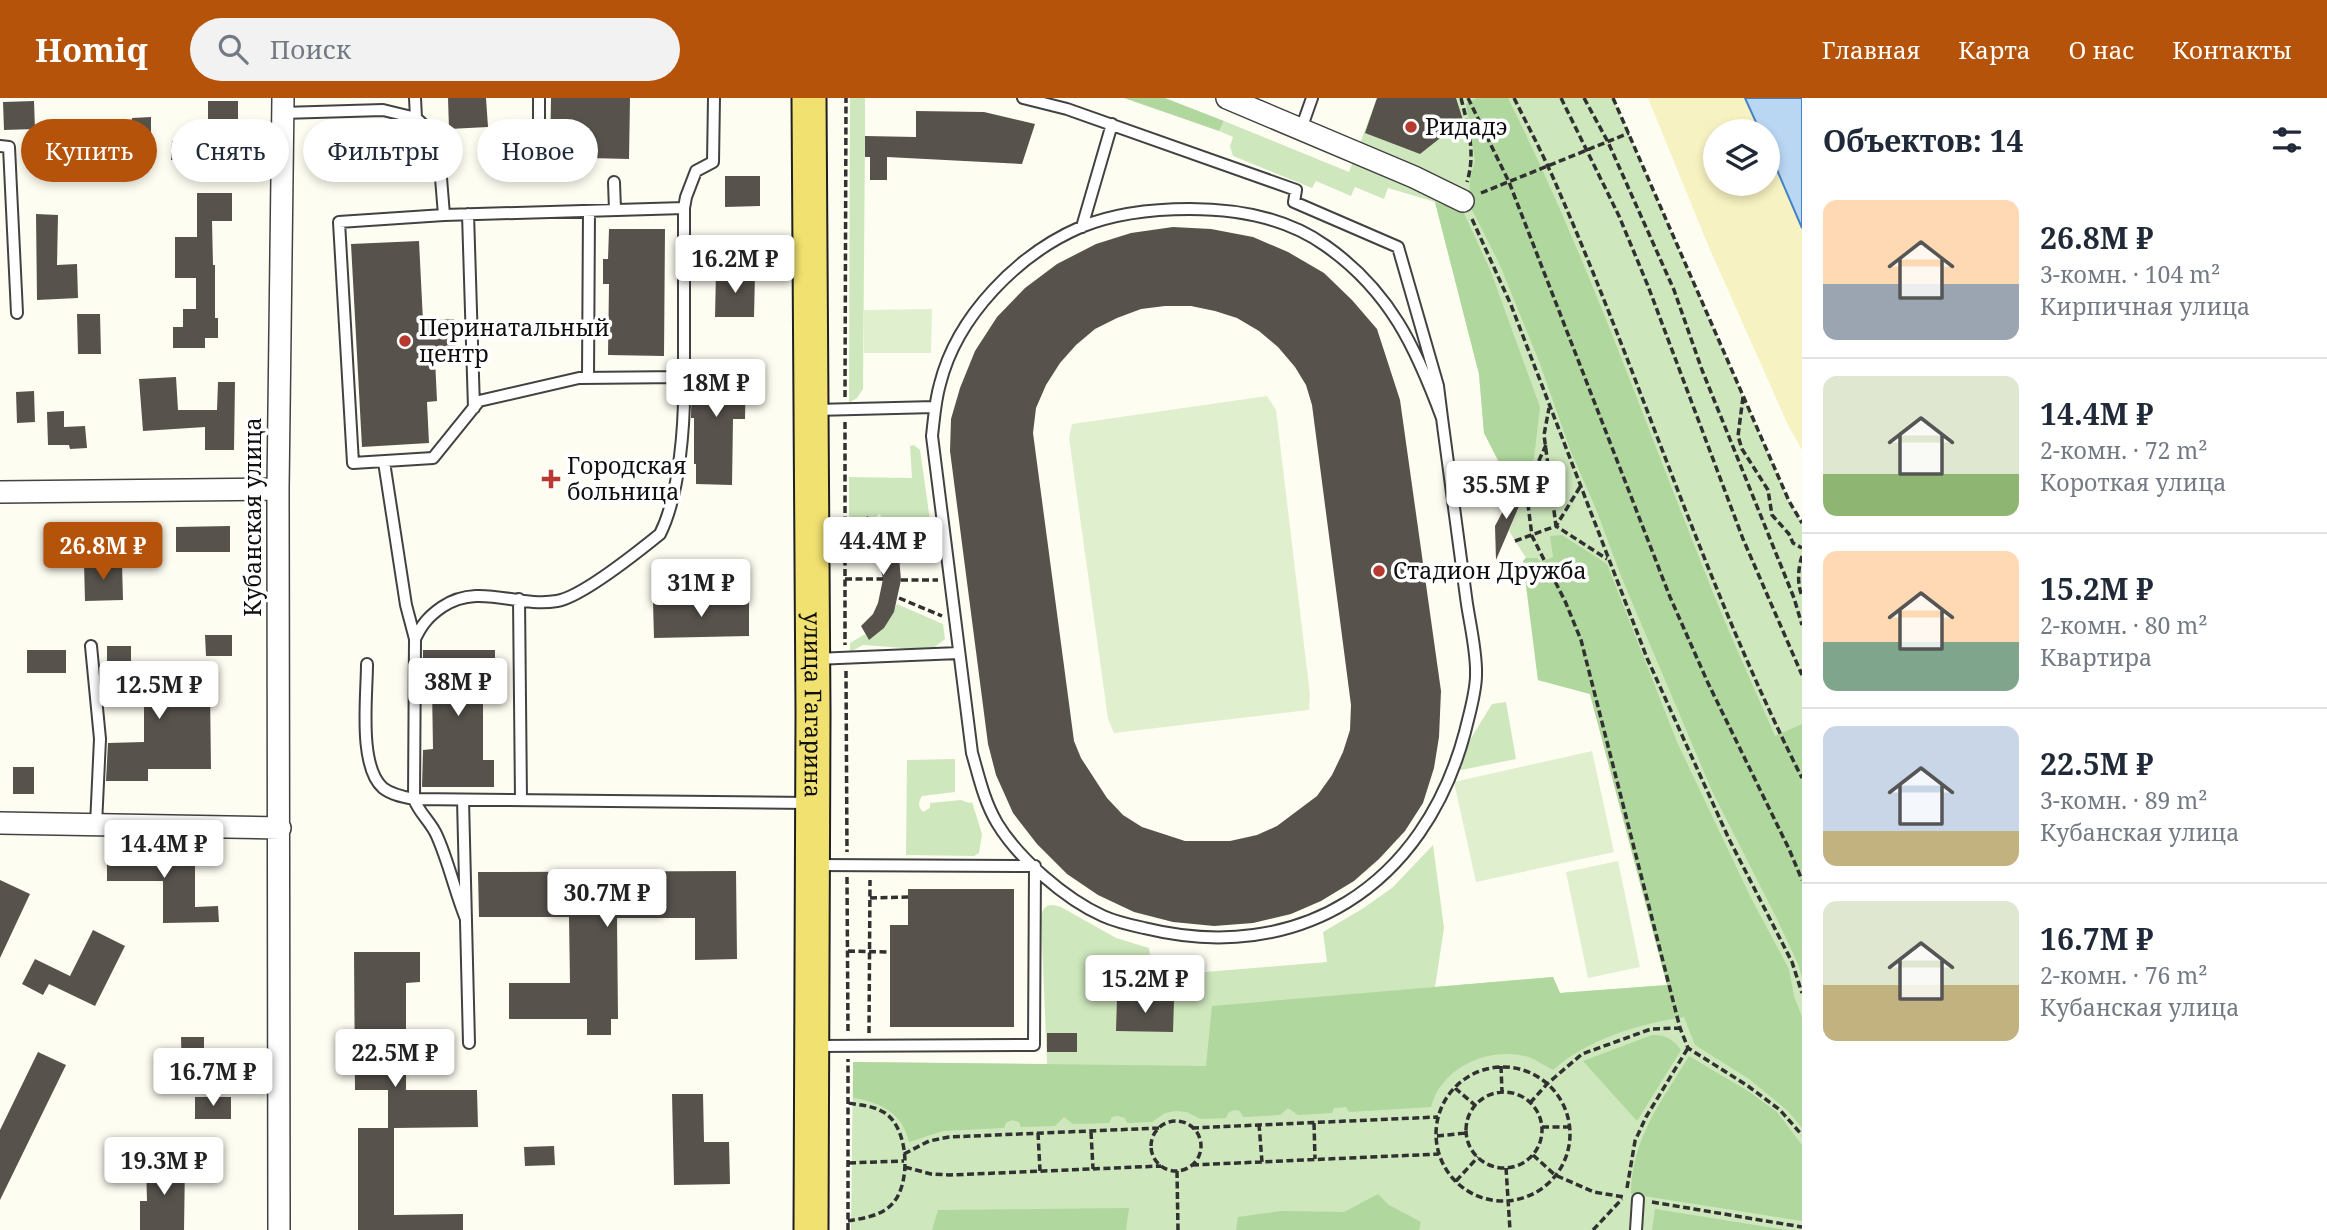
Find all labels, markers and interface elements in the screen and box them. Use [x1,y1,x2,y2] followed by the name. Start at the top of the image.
[190,18,680,81] search box
[35,27,148,72] text: Homiq
[214,30,252,68] icon: search
[270,31,351,67] text: Поиск
[1822,33,1920,66] text: Главная
[1958,33,2031,66] text: Карта
[2069,33,2134,66] text: О нас
[2172,33,2292,66] text: Контакты
[1425,110,1507,142] place label: Ридадэ
[21,119,157,182] chip: Купить
[171,119,289,182] chip: Снять
[303,119,463,182] chip: Фильтры
[477,119,598,182] chip: Новое
[1403,119,1419,135] marker: Ридадэ
[1703,119,1780,196] map controls
[1703,119,1780,196] button: layers
[1823,120,2024,161] text: Объектов: 14
[2268,121,2306,159] icon: filters
[2040,217,2154,258] text: 26.8M ₽
[1879,228,1963,312] icon: home
[670,236,800,295] pin: 16.2M ₽
[691,242,779,274] text: 16.2M ₽
[2040,258,2220,290] text: 3-комн. · 104 m²
[2040,290,2250,322] text: Кирпичная улица
[419,311,610,369] place label: Перинатальный центр
[397,333,413,349] marker: Перинатальный центр
[667,360,765,419] pin: 18M ₽
[682,366,750,398] text: 18M ₽
[2040,393,2154,434] text: 14.4M ₽
[1879,404,1963,488] icon: home
[236,417,268,617] street label: Кубанская улица
[2040,434,2207,466] text: 2-комн. · 72 m²
[567,449,687,507] place label: Городская больница
[1441,462,1571,521] pin: 35.5M ₽
[2040,466,2226,498] text: Короткая улица
[1462,468,1550,500] text: 35.5M ₽
[541,469,561,489] marker: Городская больница
[818,518,948,577] pin: 44.4M ₽
[38,522,168,582] pin: 26.8M ₽
[839,524,927,556] text: 44.4M ₽
[59,529,147,561] text: 26.8M ₽
[1393,554,1587,586] place label: Стадион Дружба
[652,560,750,619] pin: 31M ₽
[1371,563,1387,579] marker: Стадион Дружба
[667,566,735,598] text: 31M ₽
[2040,568,2154,609] text: 15.2M ₽
[1879,579,1963,663] icon: home
[2040,609,2207,641] text: 2-комн. · 80 m²
[797,612,830,798] street label: улица Гагарина
[2040,641,2152,673] text: Квартира
[409,658,507,718] pin: 38M ₽
[94,662,224,721] pin: 12.5M ₽
[424,665,492,697] text: 38M ₽
[115,668,203,700] text: 12.5M ₽
[2040,743,2154,784] text: 22.5M ₽
[1879,754,1963,838] icon: home
[2040,784,2207,816] text: 3-комн. · 89 m²
[2040,816,2239,848] text: Кубанская улица
[99,820,229,880] pin: 14.4M ₽
[120,827,208,859] text: 14.4M ₽
[542,870,672,929] pin: 30.7M ₽
[563,876,651,908] text: 30.7M ₽
[2040,918,2154,959] text: 16.7M ₽
[1879,929,1963,1013] icon: home
[1080,956,1210,1015] pin: 15.2M ₽
[2040,959,2207,991] text: 2-комн. · 76 m²
[1101,962,1189,994] text: 15.2M ₽
[2040,991,2239,1023] text: Кубанская улица
[330,1030,460,1089] pin: 22.5M ₽
[351,1036,439,1068] text: 22.5M ₽
[148,1048,278,1108] pin: 16.7M ₽
[169,1055,257,1087] text: 16.7M ₽
[99,1138,229,1197] pin: 19.3M ₽
[120,1144,208,1176] text: 19.3M ₽

